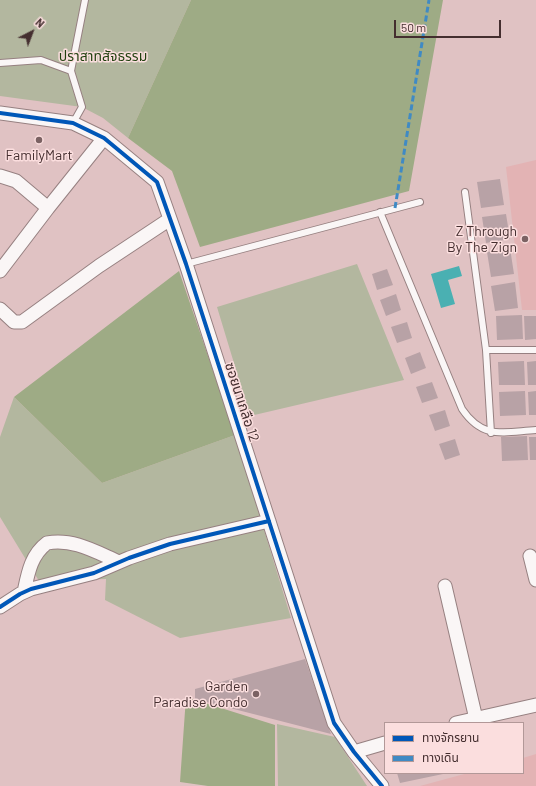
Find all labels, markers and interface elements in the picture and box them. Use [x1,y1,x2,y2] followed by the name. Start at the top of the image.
[12,12,52,52] north arrow
[396,12,503,38] scale bar
[33,15,47,30] text: N
[401,20,426,34] text: 50 m
[59,48,147,64] park label: ปราสาทสัจธรรม
[34,135,44,145] marker: FamilyMart
[5,147,73,163] place label: FamilyMart
[447,223,517,256] place label: Z Through By The Zign
[520,234,530,244] marker: Z Through By The Zign
[221,360,263,444] street label: ซอยนาเกลือ 12
[153,678,248,710] place label: Garden Paradise Condo
[251,689,261,699] marker: Garden Paradise Condo
[384,722,524,774] legend
[422,730,479,744] text: ทางจักรยาน
[422,750,459,764] text: ทางเดิน

